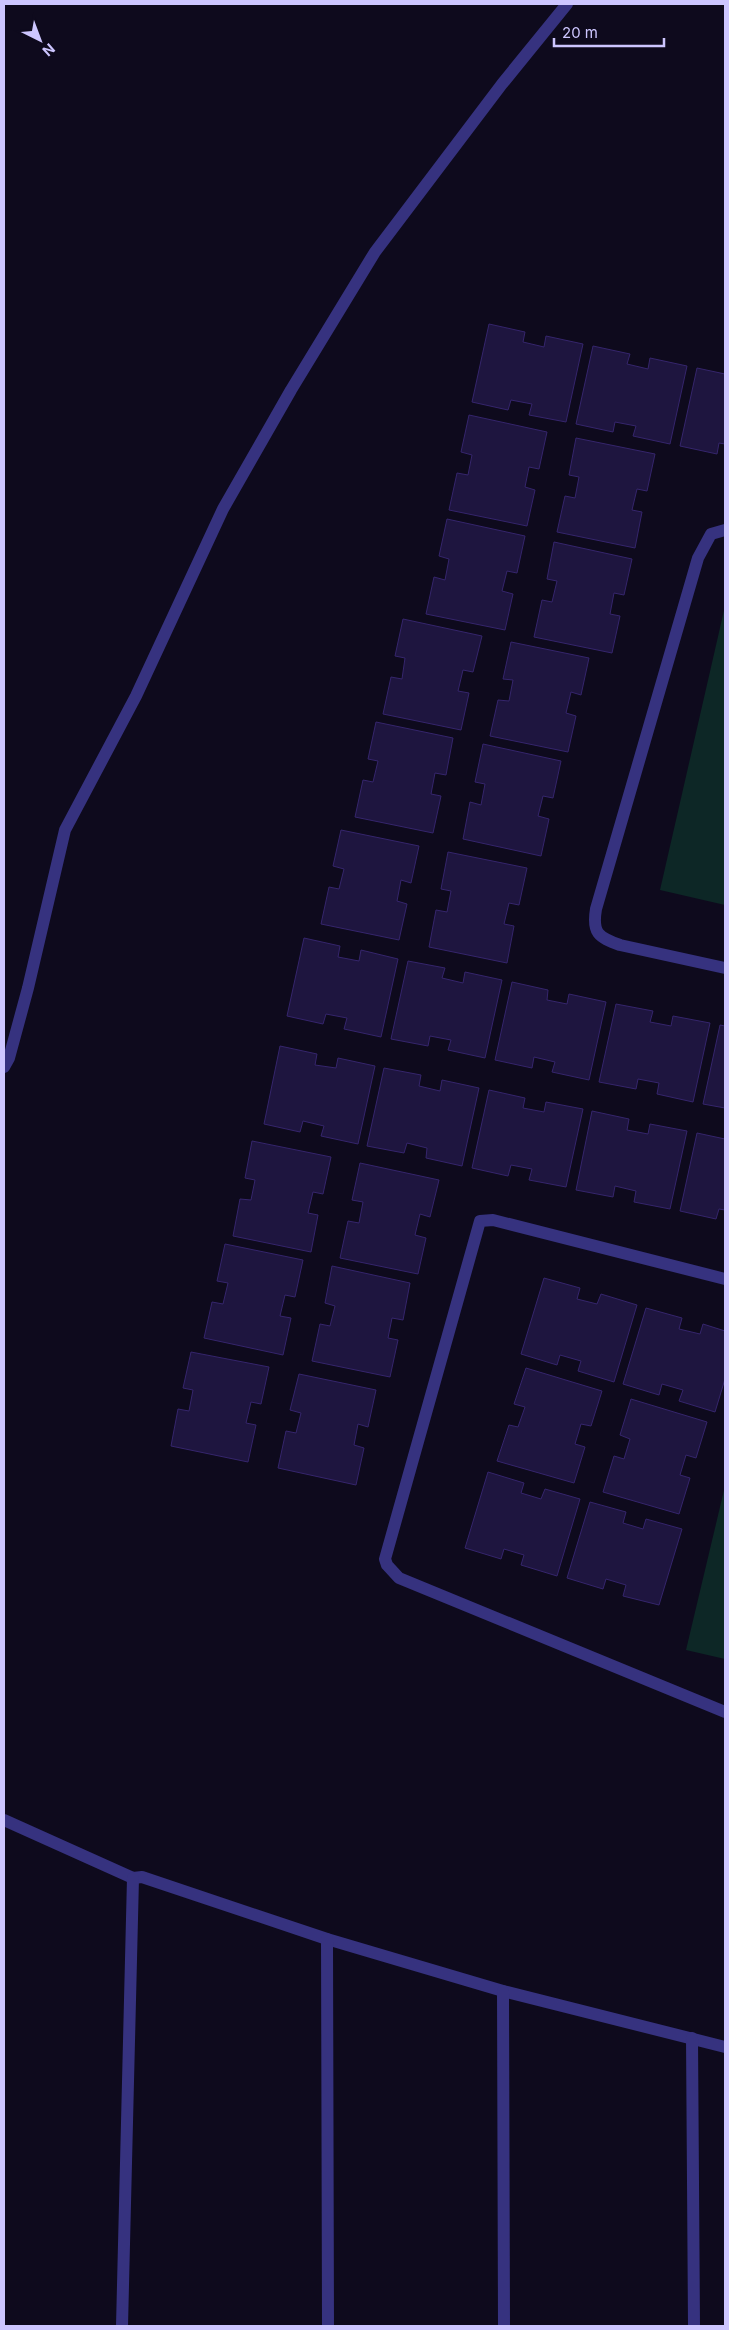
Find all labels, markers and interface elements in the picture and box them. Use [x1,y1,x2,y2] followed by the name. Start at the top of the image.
[15,15,65,65] north arrow
[554,15,664,47] scale bar
[562,23,598,42] text: 20 m
[39,40,59,60] text: N

